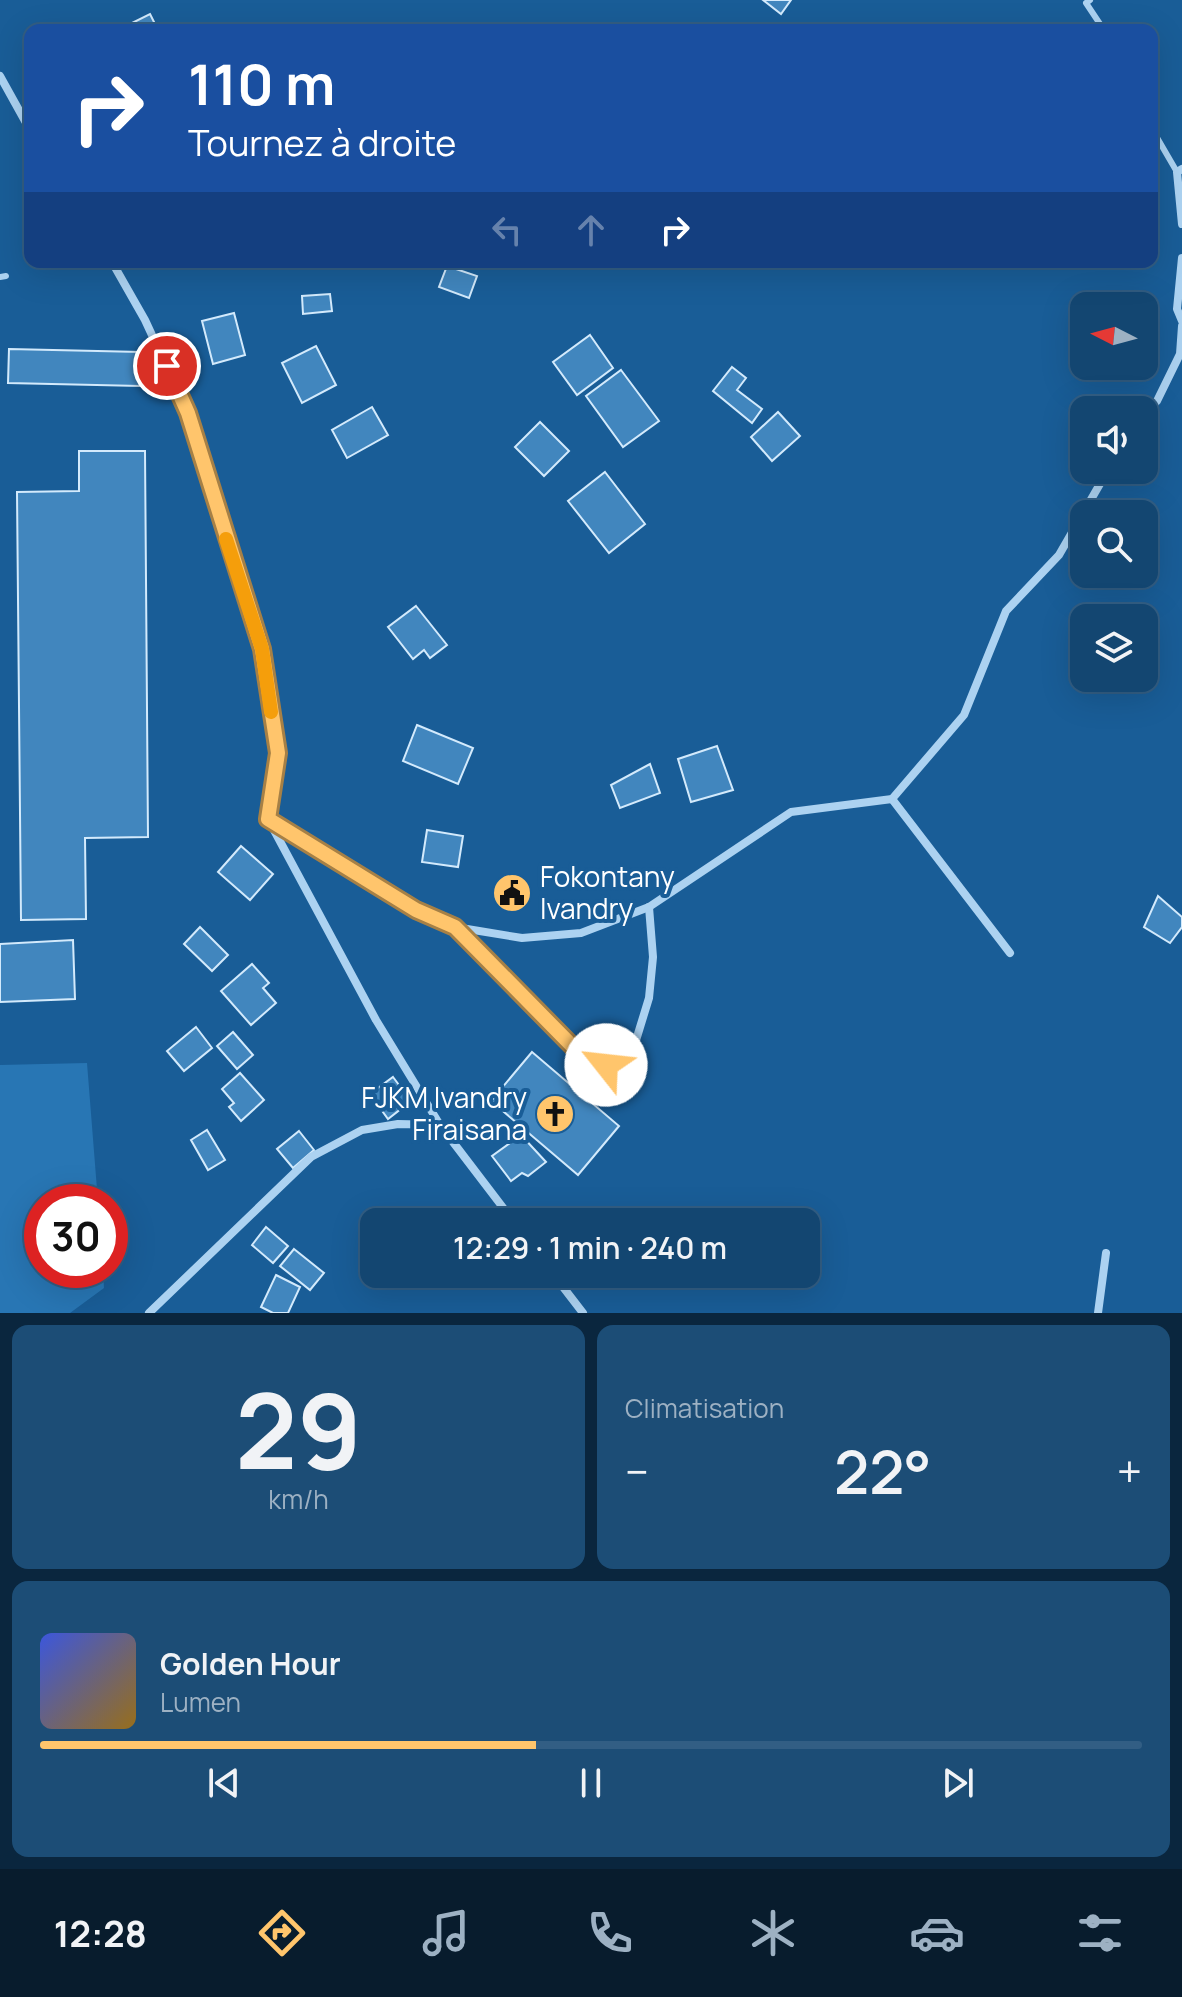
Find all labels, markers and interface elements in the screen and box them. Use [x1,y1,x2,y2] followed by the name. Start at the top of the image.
[188,45,335,122] text: 110 m
[56,56,160,160] icon: right
[188,118,456,167] text: Tournez à droite
[485,208,529,252] icon: left
[569,208,613,252] icon: ahead
[653,208,697,252] icon: right
[1070,292,1158,380] north arrow
[1070,292,1158,692] map controls
[133,332,201,400] pin
[145,344,189,388] icon: arrive
[1070,396,1158,484] button: sound
[1070,500,1158,588] button: search
[1070,604,1158,692] button: layers
[540,857,675,927] place label: Fokontany Ivandry
[491,872,533,914] public building icon: Fokontany Ivandry
[564,1023,648,1107] position arrow
[361,1078,527,1148] place label: FJKM Ivandry Firaisana
[534,1093,576,1135] church icon: FJKM Ivandry Firaisana
[24,1184,128,1288] speed limit sign: 30
[453,1227,727,1268] text: 12:29 · 1 min · 240 m
[235,1358,362,1500] text: 29
[625,1390,784,1426] text: Climatisation
[834,1430,931,1512] text: 22°
[625,1441,649,1501] text: −
[1117,1441,1142,1501] text: +
[268,1481,329,1517] text: km/h
[160,1643,341,1684] text: Golden Hour
[160,1684,241,1720] text: Lumen
[202,1761,246,1805] icon: previous
[569,1761,613,1805] icon: pause
[936,1761,980,1805] icon: next
[254,1905,310,1961] icon: directions
[418,1905,474,1961] icon: music
[582,1905,638,1961] icon: phone
[745,1905,801,1961] icon: climate
[909,1905,965,1961] icon: car
[1072,1905,1128,1961] icon: filters
[54,1909,147,1958] text: 12:28

